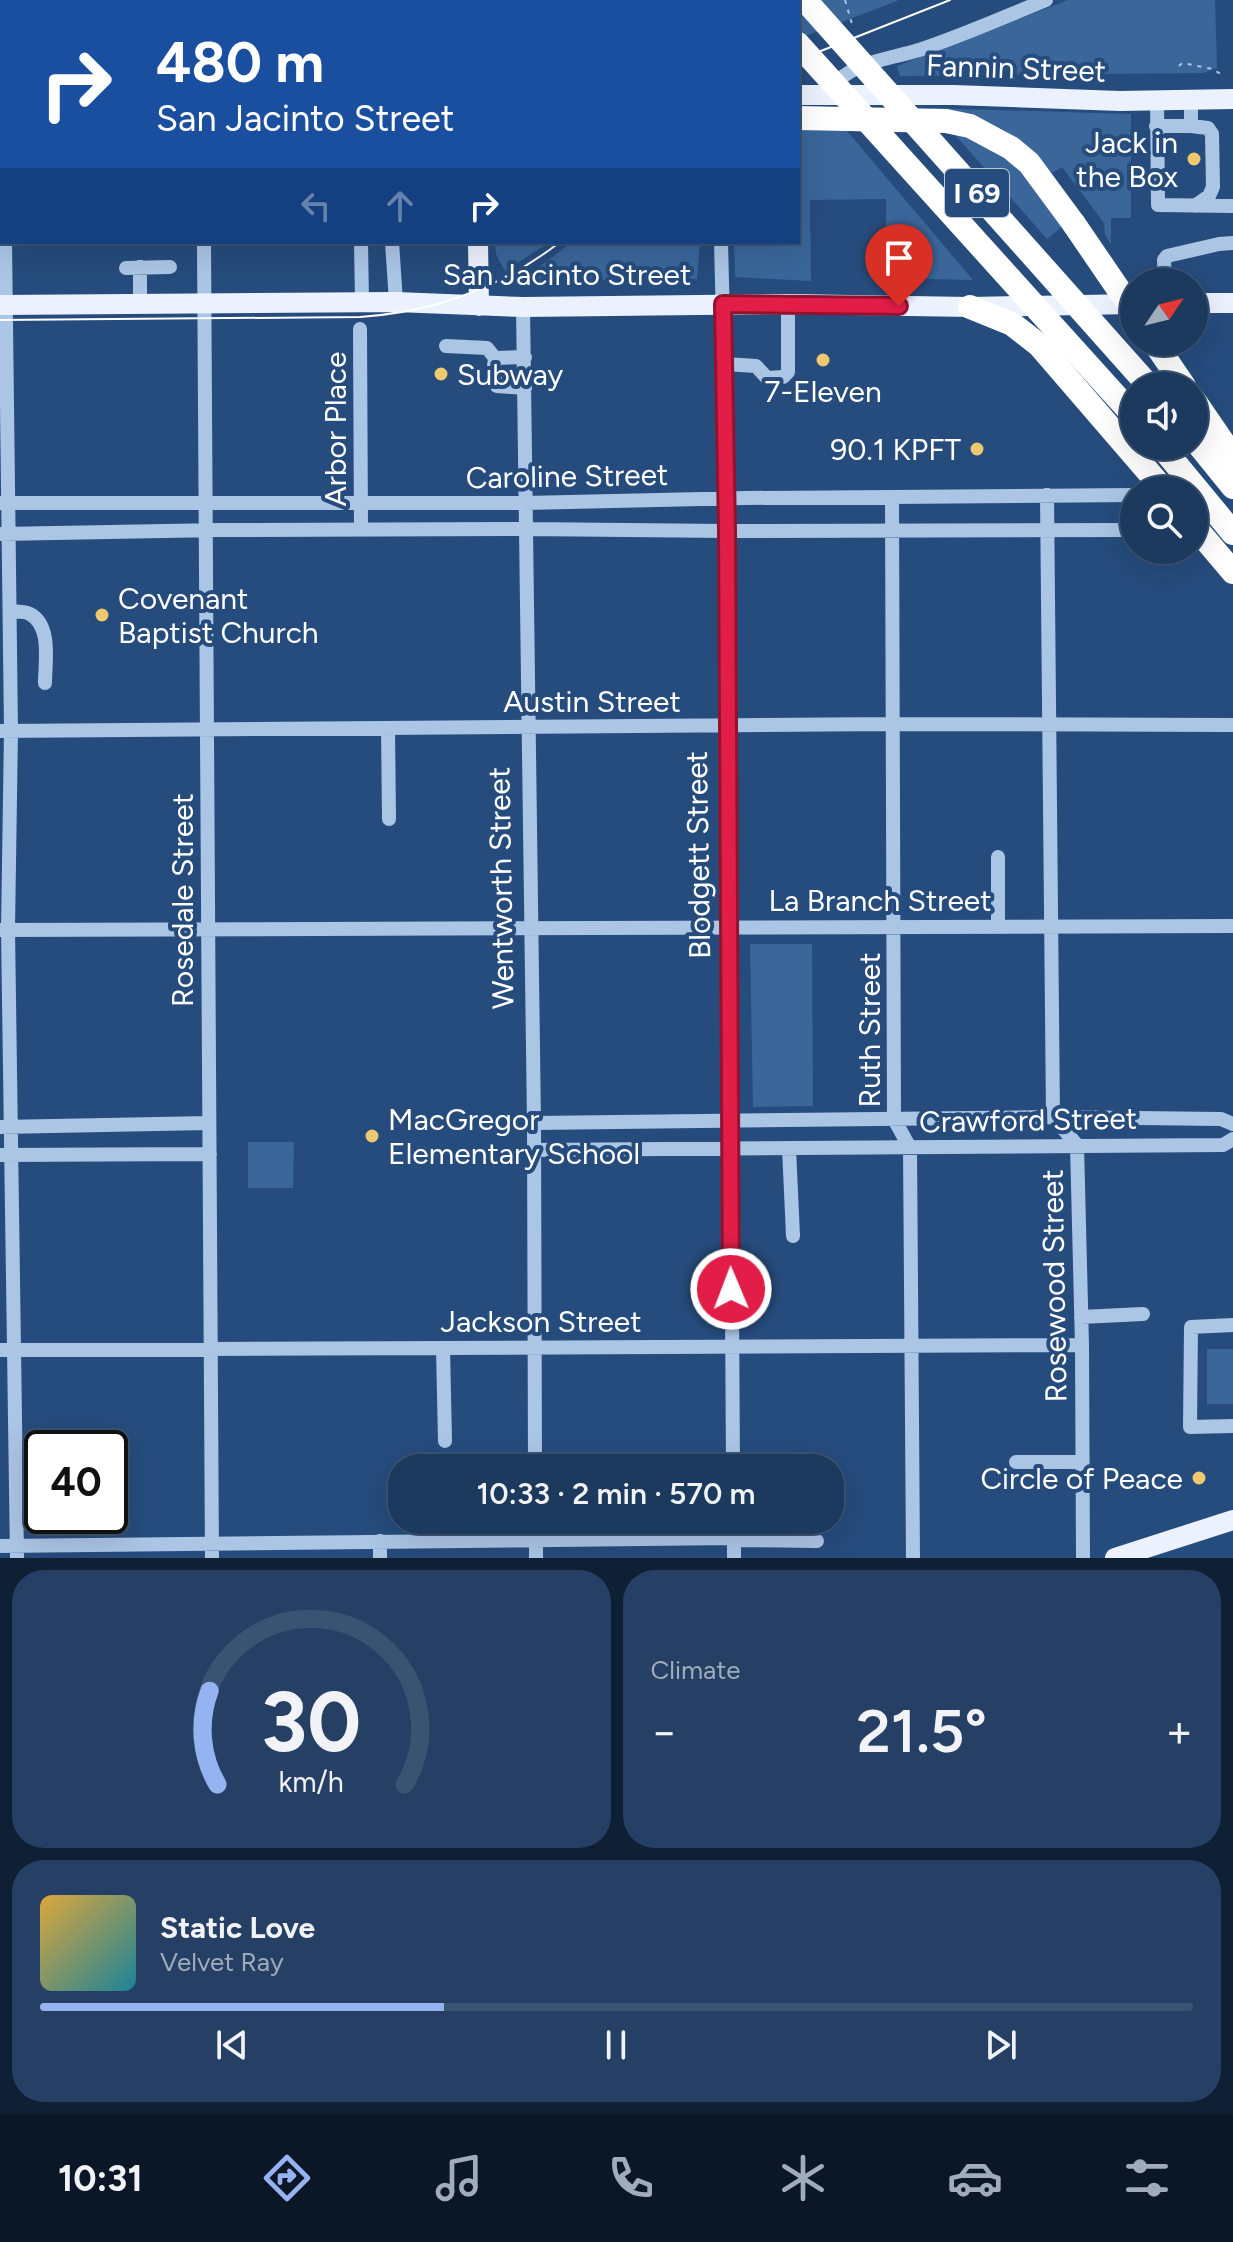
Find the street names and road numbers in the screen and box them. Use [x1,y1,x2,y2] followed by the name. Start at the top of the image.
[925,46,1107,90] street label: Fannin Street
[945,169,1009,217] road number: I 69
[443,256,691,293] street label: San Jacinto Street
[317,352,354,506] street label: Arbor Place
[465,456,669,496] street label: Caroline Street
[503,683,681,720] street label: Austin Street
[678,751,718,959] street label: Blodgett Street
[480,767,522,1009] street label: Wentworth Street
[164,793,201,1007] street label: Rosedale Street
[768,882,992,919] street label: La Branch Street
[851,952,888,1108] street label: Ruth Street
[919,1100,1137,1140] street label: Crawford Street
[1033,1169,1075,1403] street label: Rosewood Street
[440,1303,642,1340] street label: Jackson Street

